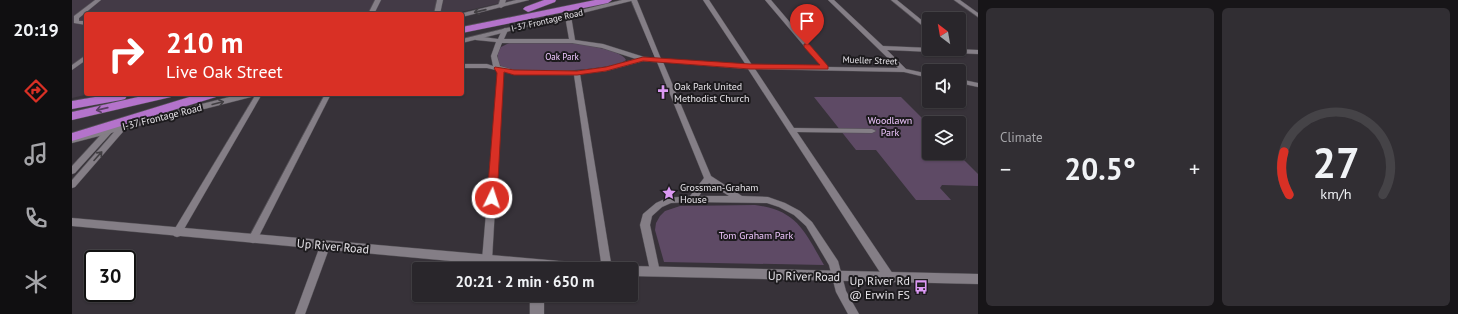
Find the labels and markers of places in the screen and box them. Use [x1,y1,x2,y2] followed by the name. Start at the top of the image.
[790,4,824,45] pin
[674,80,750,105] place label: Oak Park United Methodist Church
[655,84,671,100] church icon: Oak Park United Methodist Church
[680,181,758,206] place label: Grossman-Graham House
[661,185,677,201] place icon: Grossman-Graham House
[849,273,910,302] place label: Up River Rd @ Erwin FS
[913,279,929,295] bus stop icon: Up River Rd @ Erwin FS

